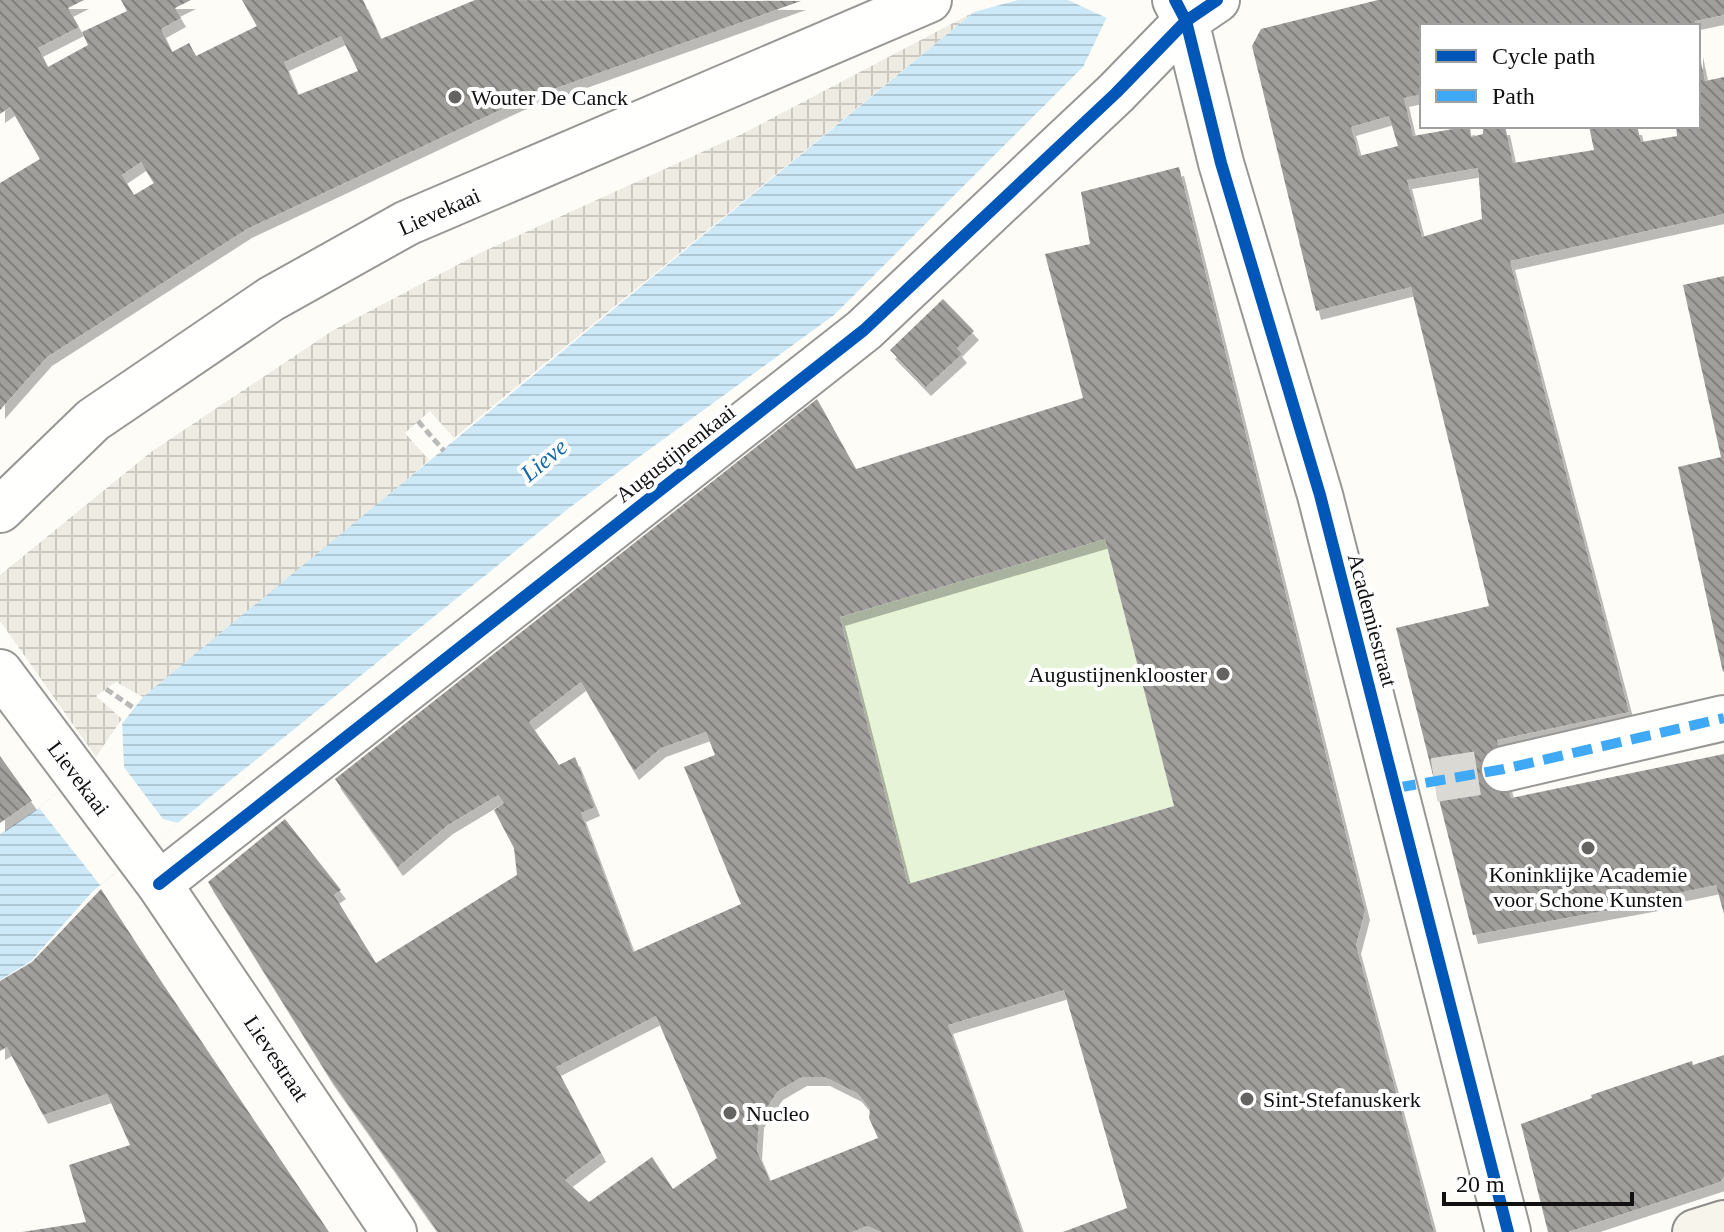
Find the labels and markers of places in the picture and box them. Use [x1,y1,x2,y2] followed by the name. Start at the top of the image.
[471,85,628,110] place label: Wouter De Canck
[446,88,464,106] marker: Wouter De Canck
[1029,662,1208,687] place label: Augustijnenklooster
[1214,665,1232,683] marker: Augustijnenklooster
[1579,839,1597,857] marker: Koninklijke Academie voor Schone Kunsten
[1489,862,1687,912] place label: Koninklijke Academie voor Schone Kunsten
[1263,1087,1421,1112] place label: Sint-Stefanuskerk
[1238,1090,1256,1108] marker: Sint-Stefanuskerk
[746,1101,810,1126] place label: Nucleo
[721,1104,739,1122] marker: Nucleo

